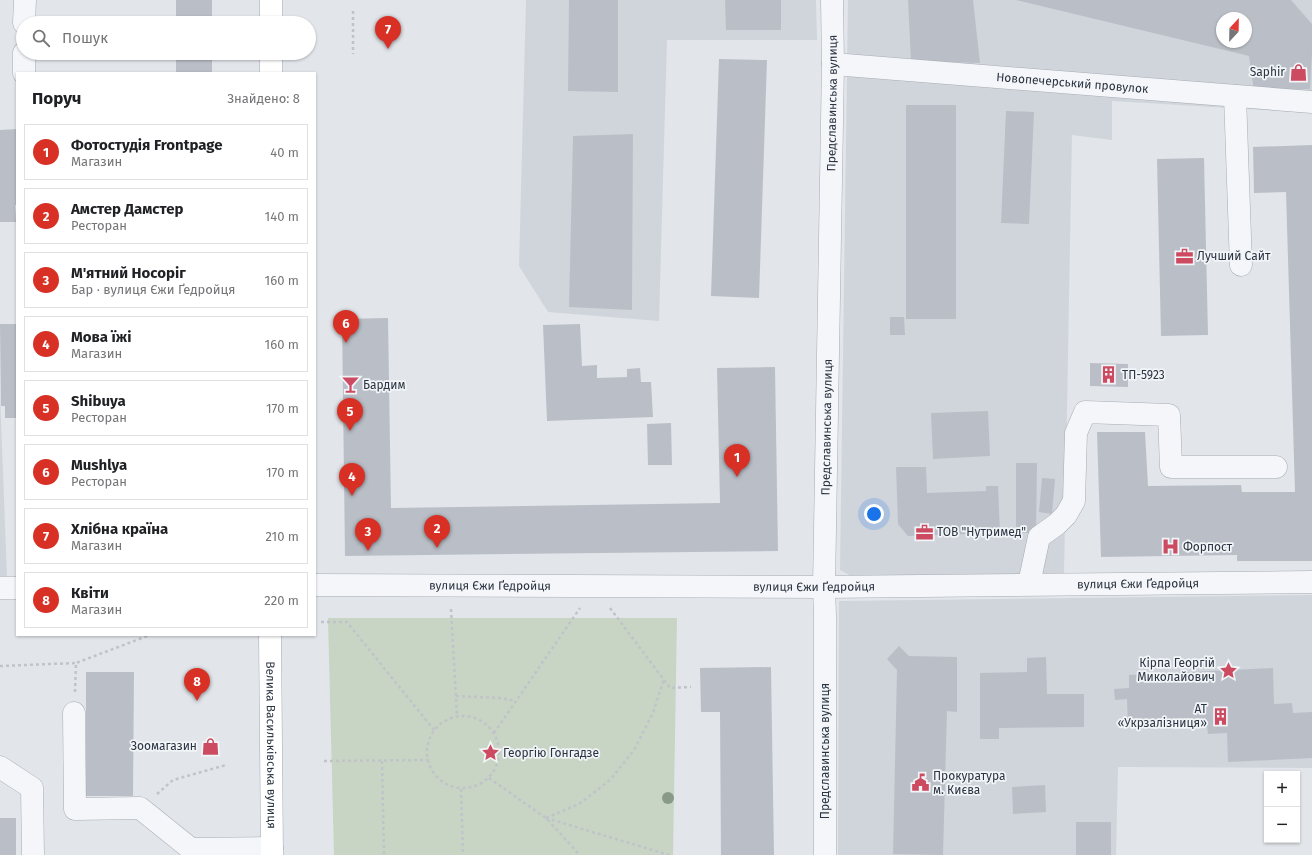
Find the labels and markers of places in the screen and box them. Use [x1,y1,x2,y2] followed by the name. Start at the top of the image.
[375,16,401,49] pin: 7
[1288,62,1308,82] shop icon: Saphir
[1250,65,1285,79] place label: Saphir
[1174,246,1194,266] office icon: Лучший Сайт
[1197,249,1271,263] place label: Лучший Сайт
[333,310,359,343] pin: 6
[1099,365,1119,385] building icon: ТП-5923
[1122,368,1165,382] place label: ТП-5923
[340,375,360,395] bar icon: Бардим
[363,378,405,392] place label: Бардим
[337,398,363,431] pin: 5
[724,444,750,477] pin: 1
[339,463,365,496] pin: 4
[424,515,450,548] pin: 2
[355,518,381,551] pin: 3
[914,522,934,542] office icon: ТОВ "Нутримед"
[937,525,1026,539] place label: ТОВ "Нутримед"
[1160,537,1180,557] hospital icon: Форпост
[1183,540,1233,554] place label: Форпост
[1137,656,1215,684] place label: Кірпа Георгій Миколайович
[1218,660,1238,680] place icon: Кірпа Георгій Миколайович
[184,668,210,701] pin: 8
[1117,702,1208,730] place label: АТ «Укрзалізниця»
[1210,706,1230,726] building icon: АТ «Укрзалізниця»
[200,736,220,756] shop icon: Зоомагазин
[131,739,197,753] place label: Зоомагазин
[480,743,500,763] place icon: Георгію Гонгадзе
[503,746,599,760] place label: Георгію Гонгадзе
[933,769,1006,797] place label: Прокуратура м. Києва
[910,773,930,793] public building icon: Прокуратура м. Києва

